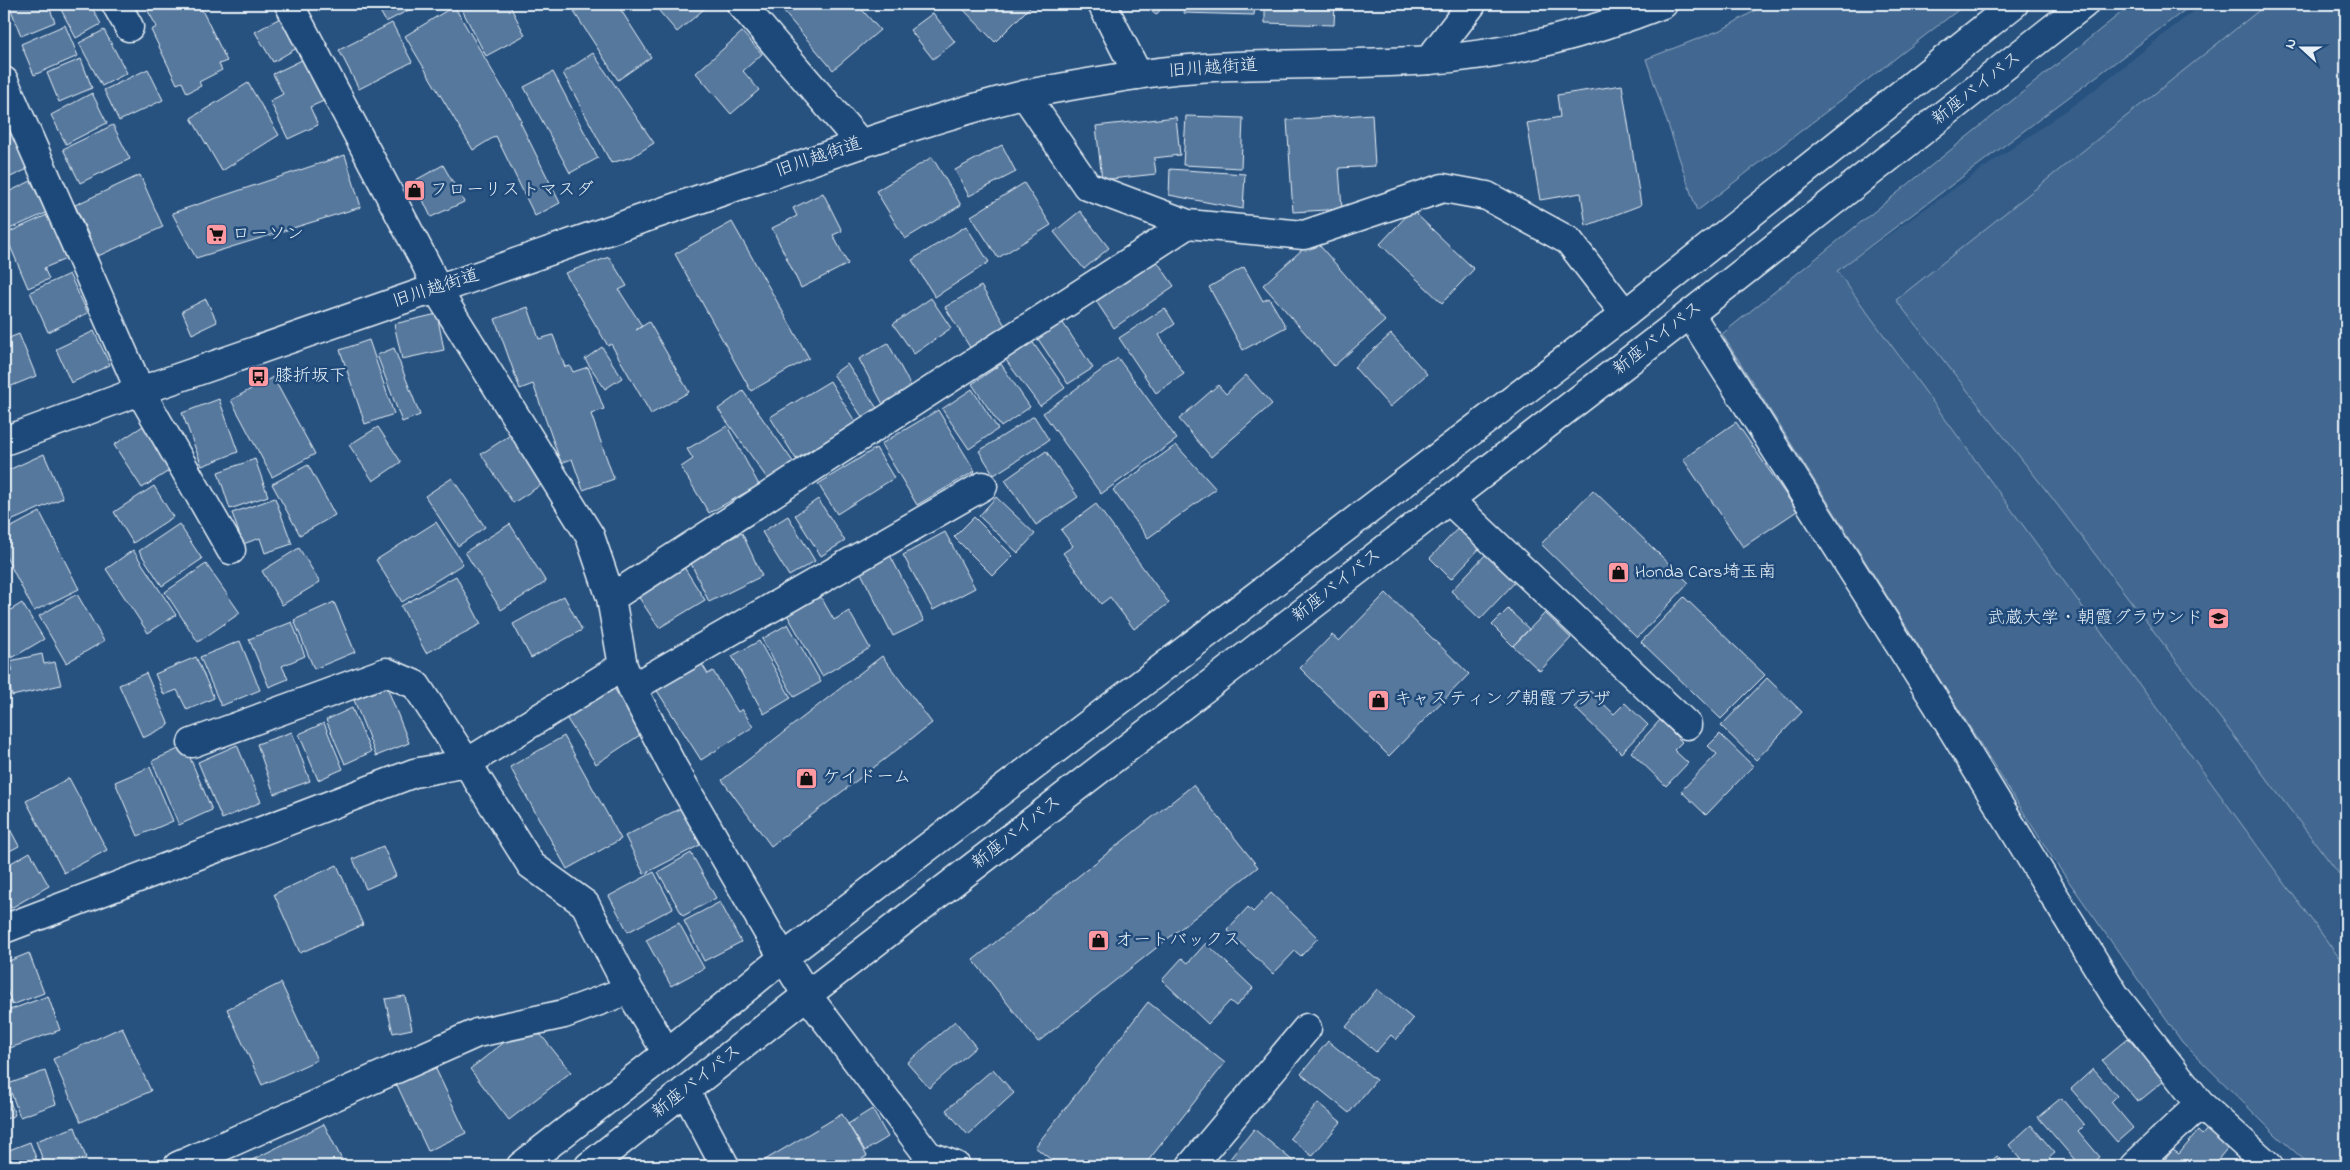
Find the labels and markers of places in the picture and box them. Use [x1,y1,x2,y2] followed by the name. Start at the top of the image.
[430,178,594,204] place label: フローリストマスダ
[402,179,426,203] shop icon: フローリストマスダ
[232,222,304,248] place label: ローソン
[204,223,228,247] supermarket icon: ローソン
[275,364,347,390] place label: 膝折坂下
[247,365,271,389] bus stop icon: 膝折坂下
[1635,560,1776,586] place label: Honda Cars埼玉南
[1607,561,1631,585] shop icon: Honda Cars埼玉南
[1987,606,2203,632] place label: 武蔵大学・朝霞グラウンド
[2207,607,2231,631] school or university icon: 武蔵大学・朝霞グラウンド
[1394,687,1611,713] place label: キャスティング朝霞プラザ
[1366,688,1390,712] shop icon: キャスティング朝霞プラザ
[823,765,911,791] place label: ケイドーム
[795,766,819,790] shop icon: ケイドーム
[1115,928,1241,954] place label: オートバックス
[1087,929,1111,953] shop icon: オートバックス

